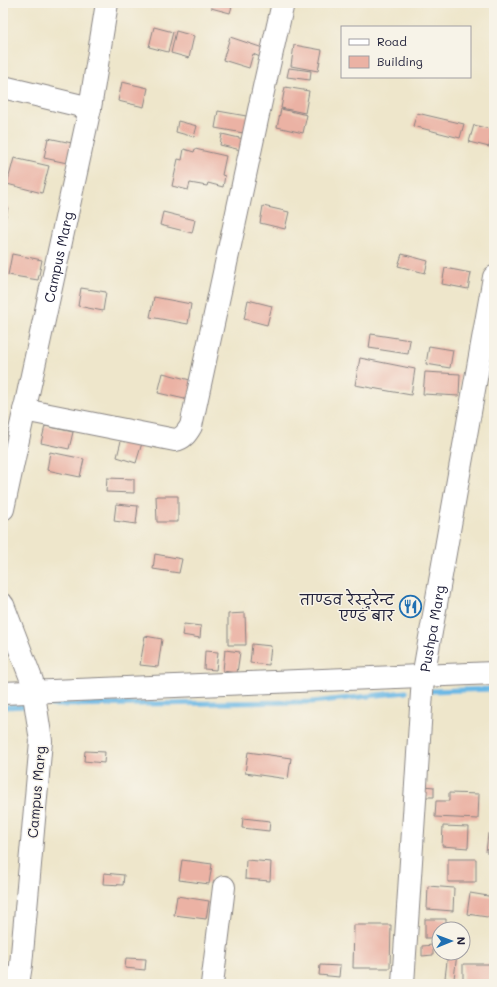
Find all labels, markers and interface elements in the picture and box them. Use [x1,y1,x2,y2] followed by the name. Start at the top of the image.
[341,26,471,78] legend
[377,33,407,49] text: Road
[377,53,423,69] text: Building
[39,210,77,304] street label: Campus Marg
[415,583,449,673] street label: Pushpa Marg
[299,589,395,625] place label: ताण्डव रेस्टुरेन्ट एण्ड बार
[397,594,423,620] restaurant icon: ताण्डव रेस्टुरेन्ट एण्ड बार
[23,745,49,839] street label: Campus Marg
[431,921,471,961] north arrow
[454,937,469,945] text: N

